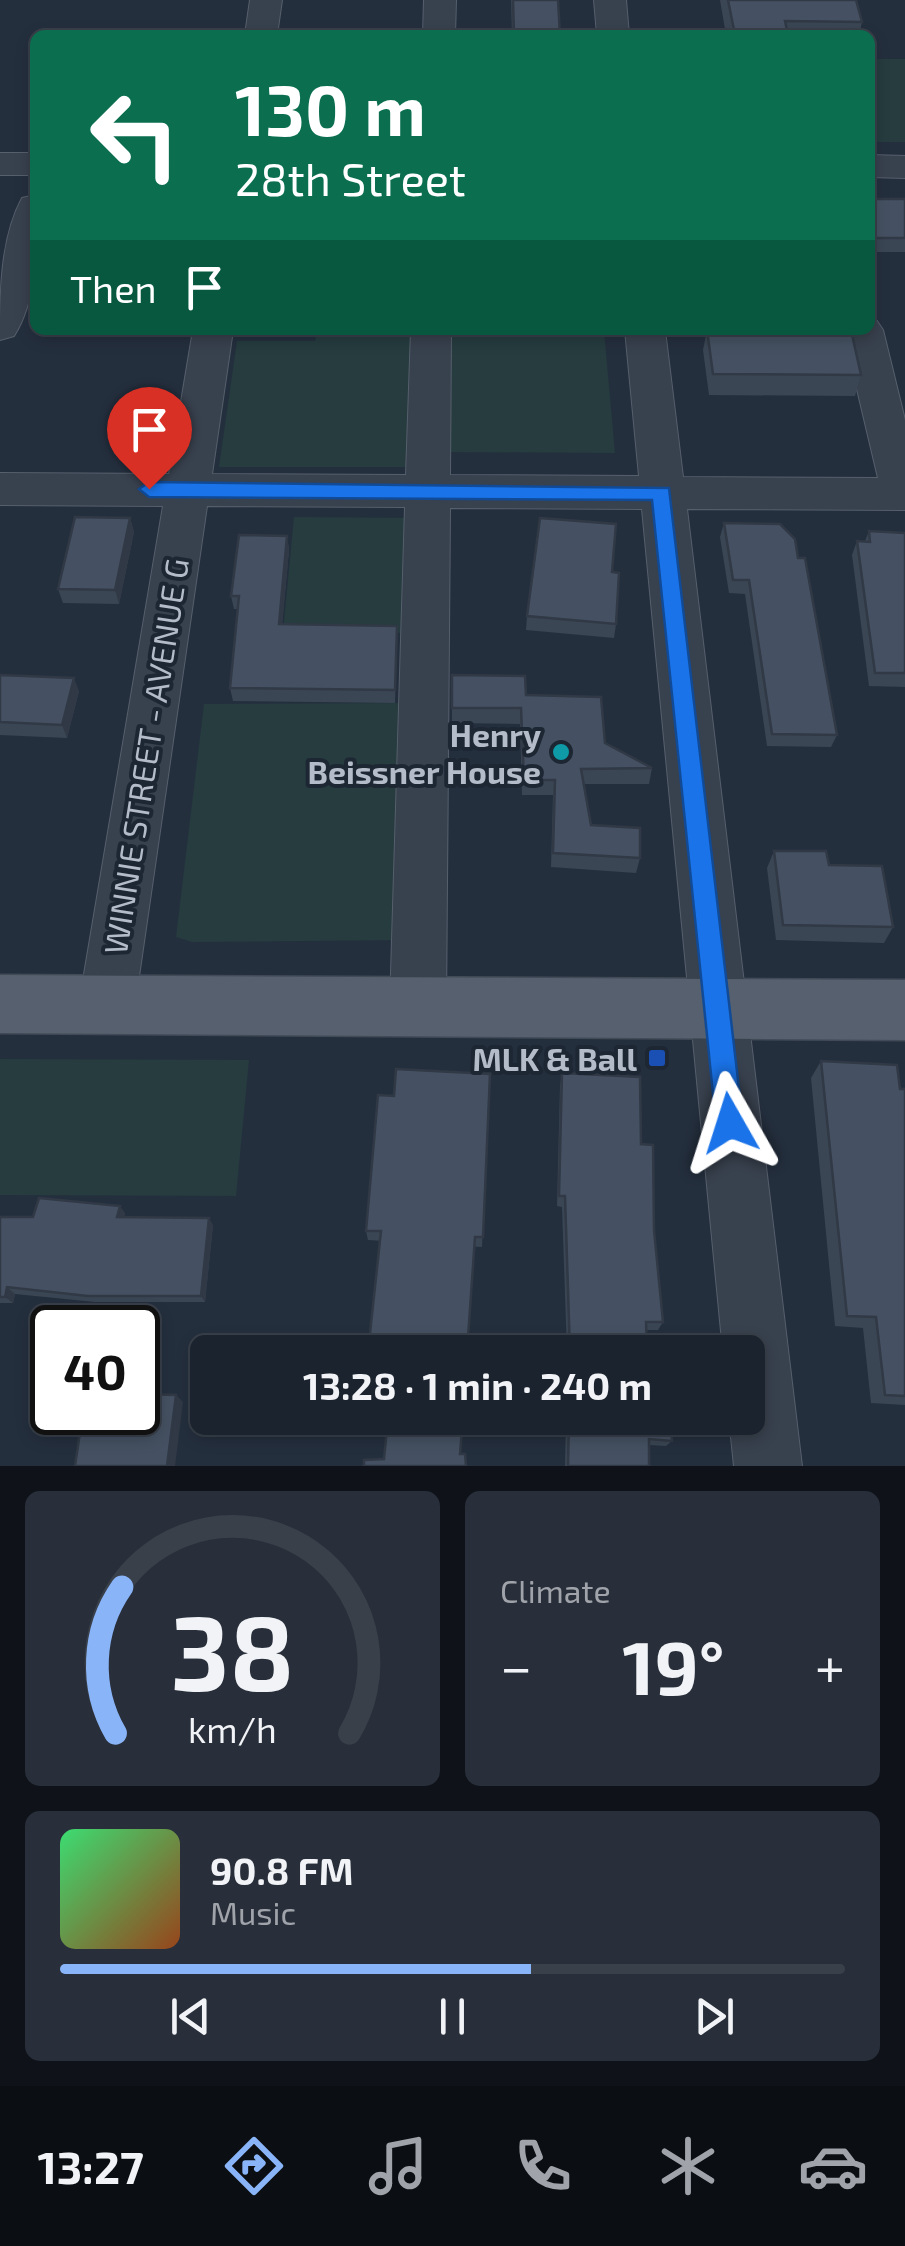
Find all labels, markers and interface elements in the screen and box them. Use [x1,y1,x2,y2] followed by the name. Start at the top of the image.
[235,66,426,150] text: 130 m
[70,70,200,200] icon: left
[235,151,466,205] text: 28th Street
[177,260,232,315] icon: arrive
[70,265,157,311] text: Then
[107,387,192,490] pin
[122,402,177,457] icon: arrive
[95,555,195,957] street label: WINNIE STREET - AVENUE G
[307,715,541,790] place label: Henry Beissner House
[550,741,572,763] marker: Henry Beissner House
[473,1039,637,1077] place label: MLK & Ball
[646,1047,668,1069] marker: MLK & Ball
[678,1071,782,1175] position arrow
[30,1305,160,1435] speed limit sign: 40
[303,1362,652,1408] text: 13:28 · 1 min · 240 m
[500,1571,611,1609] text: Climate
[171,1587,294,1712] text: 38
[622,1620,725,1710] text: 19°
[500,1632,532,1698] text: −
[815,1632,845,1698] text: +
[188,1707,277,1750] text: km/h
[210,1847,354,1893] text: 90.8 FM
[210,1893,296,1931] text: Music
[163,1989,218,2044] icon: previous
[425,1989,480,2044] icon: pause
[687,1989,742,2044] icon: next
[219,2131,289,2201] icon: directions
[363,2131,433,2201] icon: music
[508,2131,578,2201] icon: phone
[653,2131,723,2201] icon: climate
[798,2131,868,2201] icon: car
[37,2139,144,2193] text: 13:27

